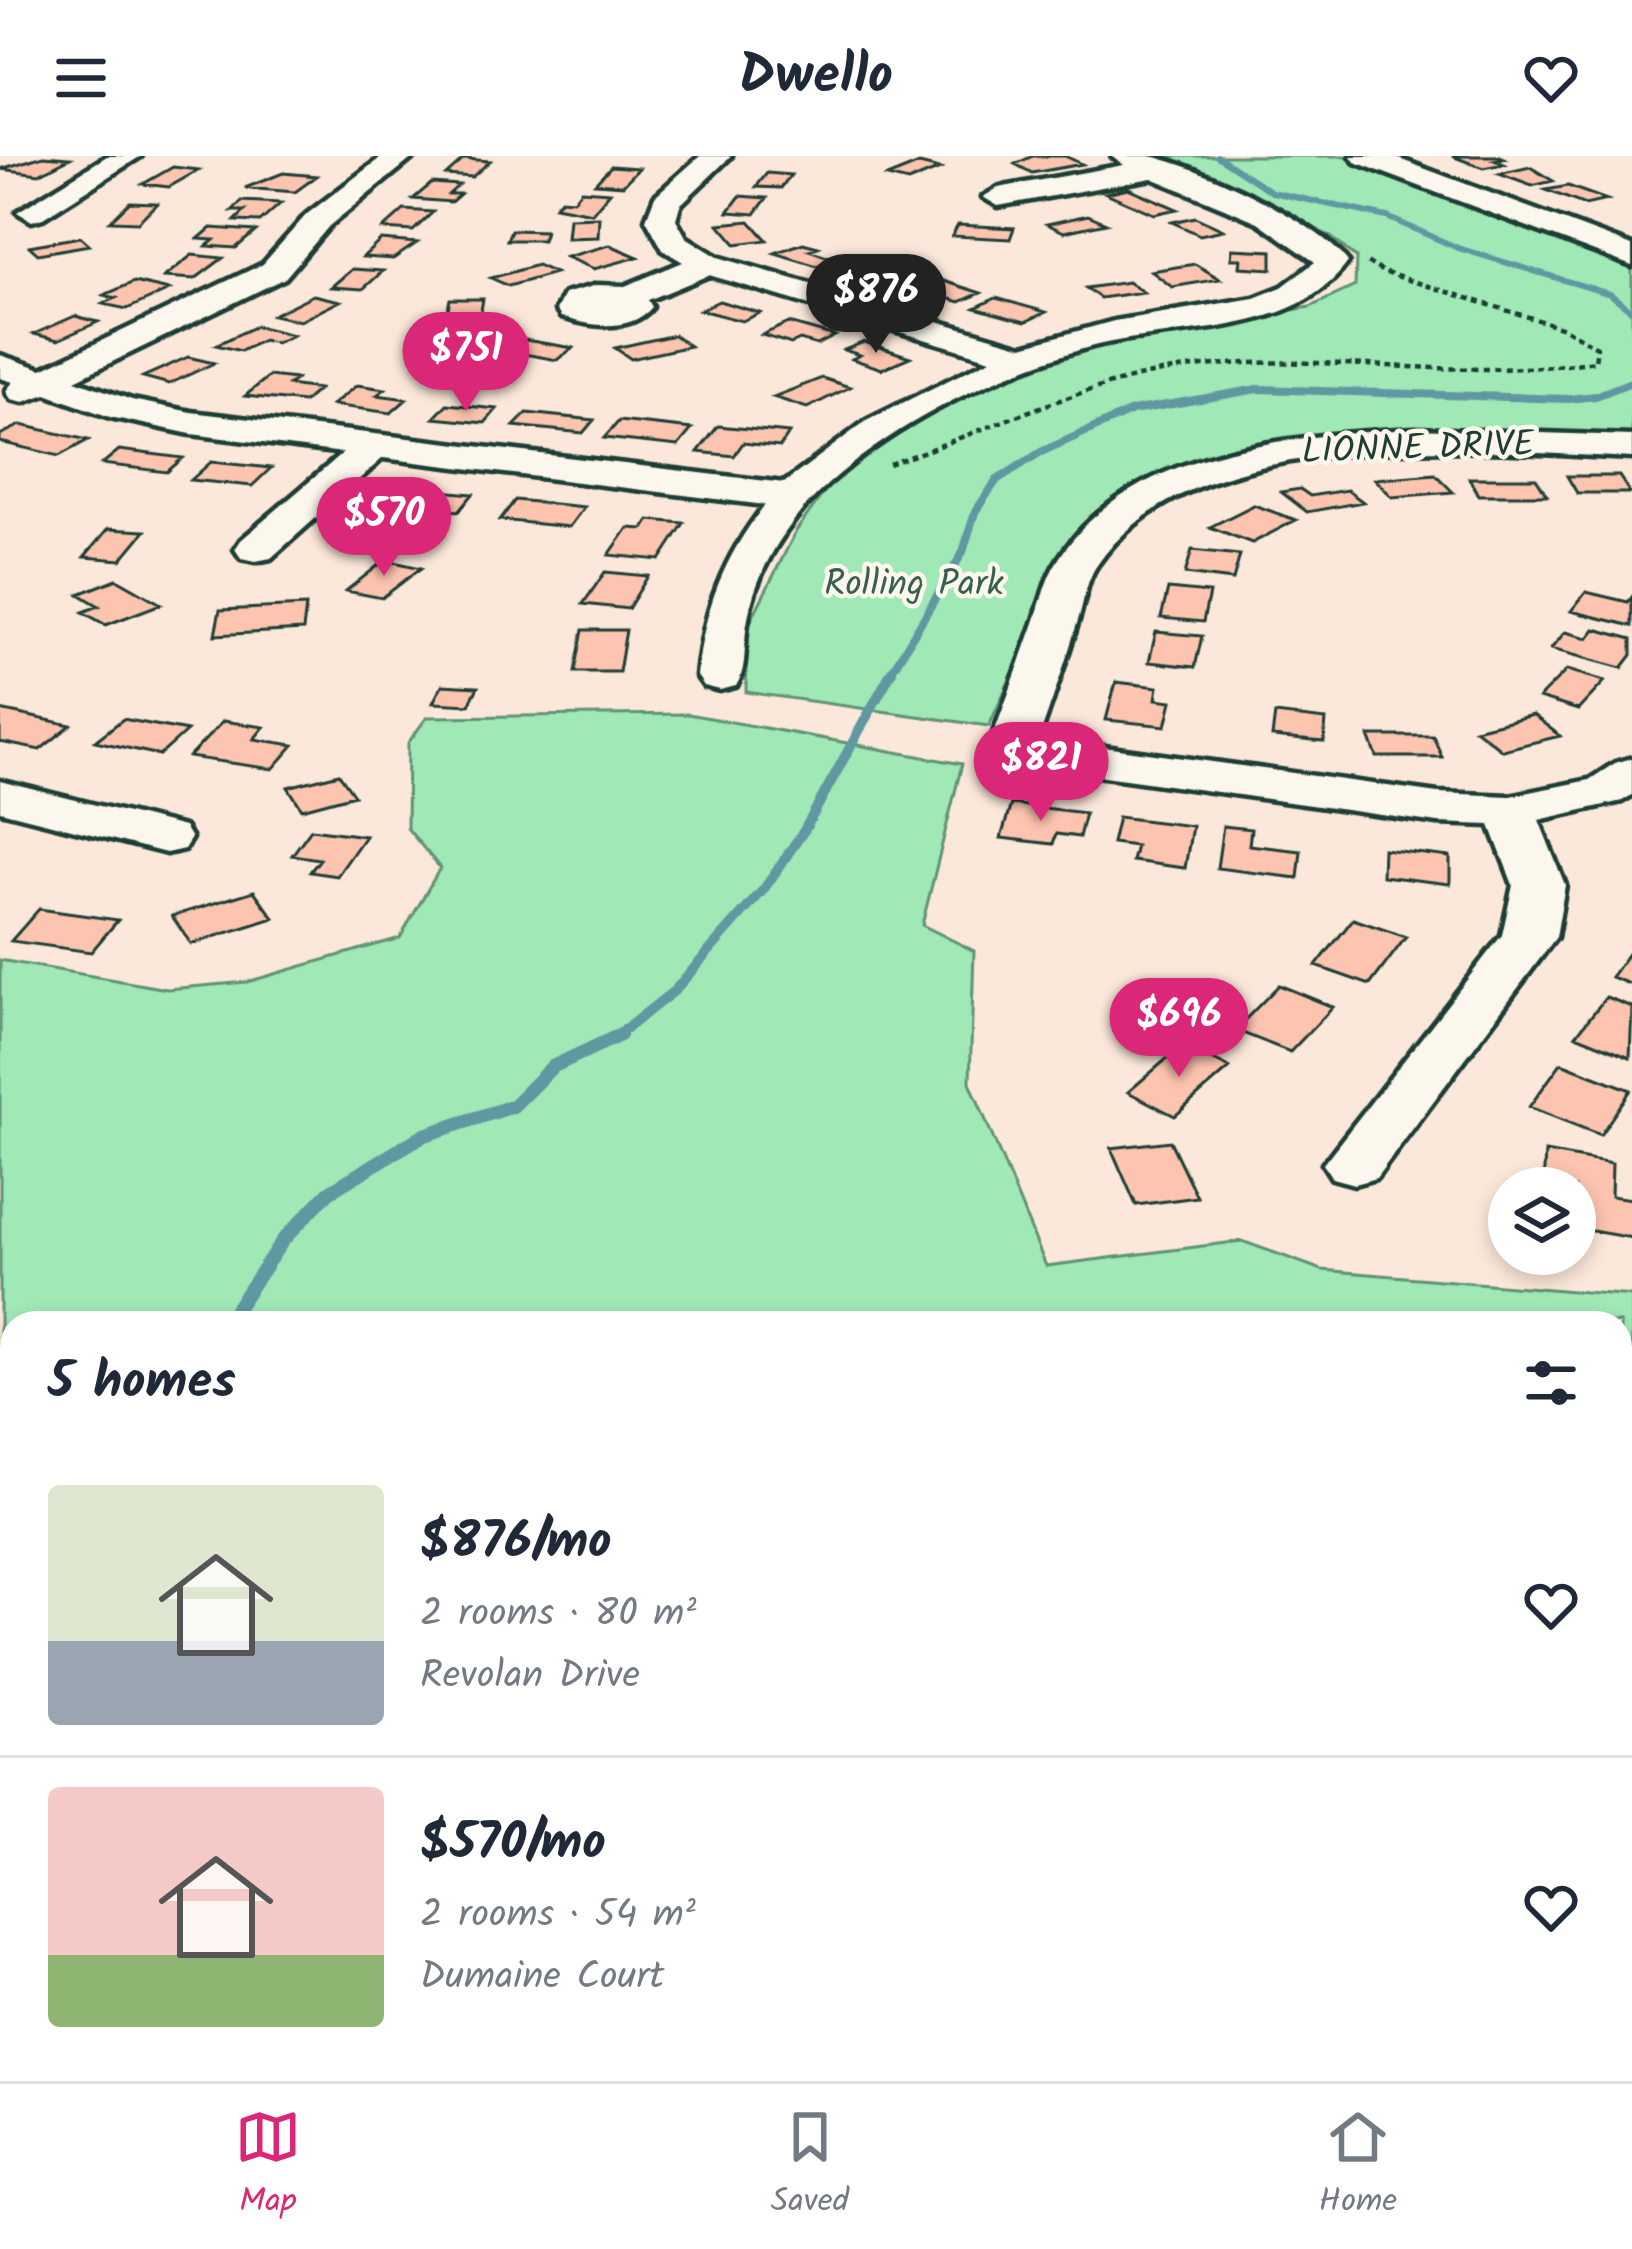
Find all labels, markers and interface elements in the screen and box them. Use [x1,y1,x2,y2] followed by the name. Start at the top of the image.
[739,35,893,121] text: Dwello
[48,45,114,111] icon: menu
[1518,45,1584,111] icon: heart
[805,254,947,356] pin: $876
[833,262,919,324] text: $876
[395,312,537,414] pin: $751
[429,320,503,382] text: $751
[1301,416,1536,482] street label: LIONNE DRIVE
[313,477,455,579] pin: $570
[343,485,425,547] text: $570
[824,557,1005,614] park label: Rolling Park
[970,722,1112,824] pin: $821
[1001,730,1081,792] text: $821
[1108,978,1250,1080] pin: $696
[1136,986,1222,1048] text: $696
[1488,1167,1596,1275] map controls
[1488,1167,1596,1275] button: layers
[48,1343,236,1424] text: 5 homes
[1518,1350,1584,1416] icon: filters
[420,1503,611,1584] text: $876/mo
[144,1533,288,1677] icon: home
[1518,1572,1584,1638] icon: heart
[420,1584,696,1646] text: 2 rooms · 80 m²
[420,1646,640,1708] text: Revolan Drive
[420,1804,606,1885] text: $570/mo
[144,1835,288,1979] icon: home
[1518,1874,1584,1940] icon: heart
[420,1885,696,1947] text: 2 rooms · 54 m²
[420,1947,664,2009] text: Dumaine Court
[235,2104,301,2229] tab: Map
[771,2104,849,2229] tab: Saved
[1319,2104,1397,2229] tab: Home

